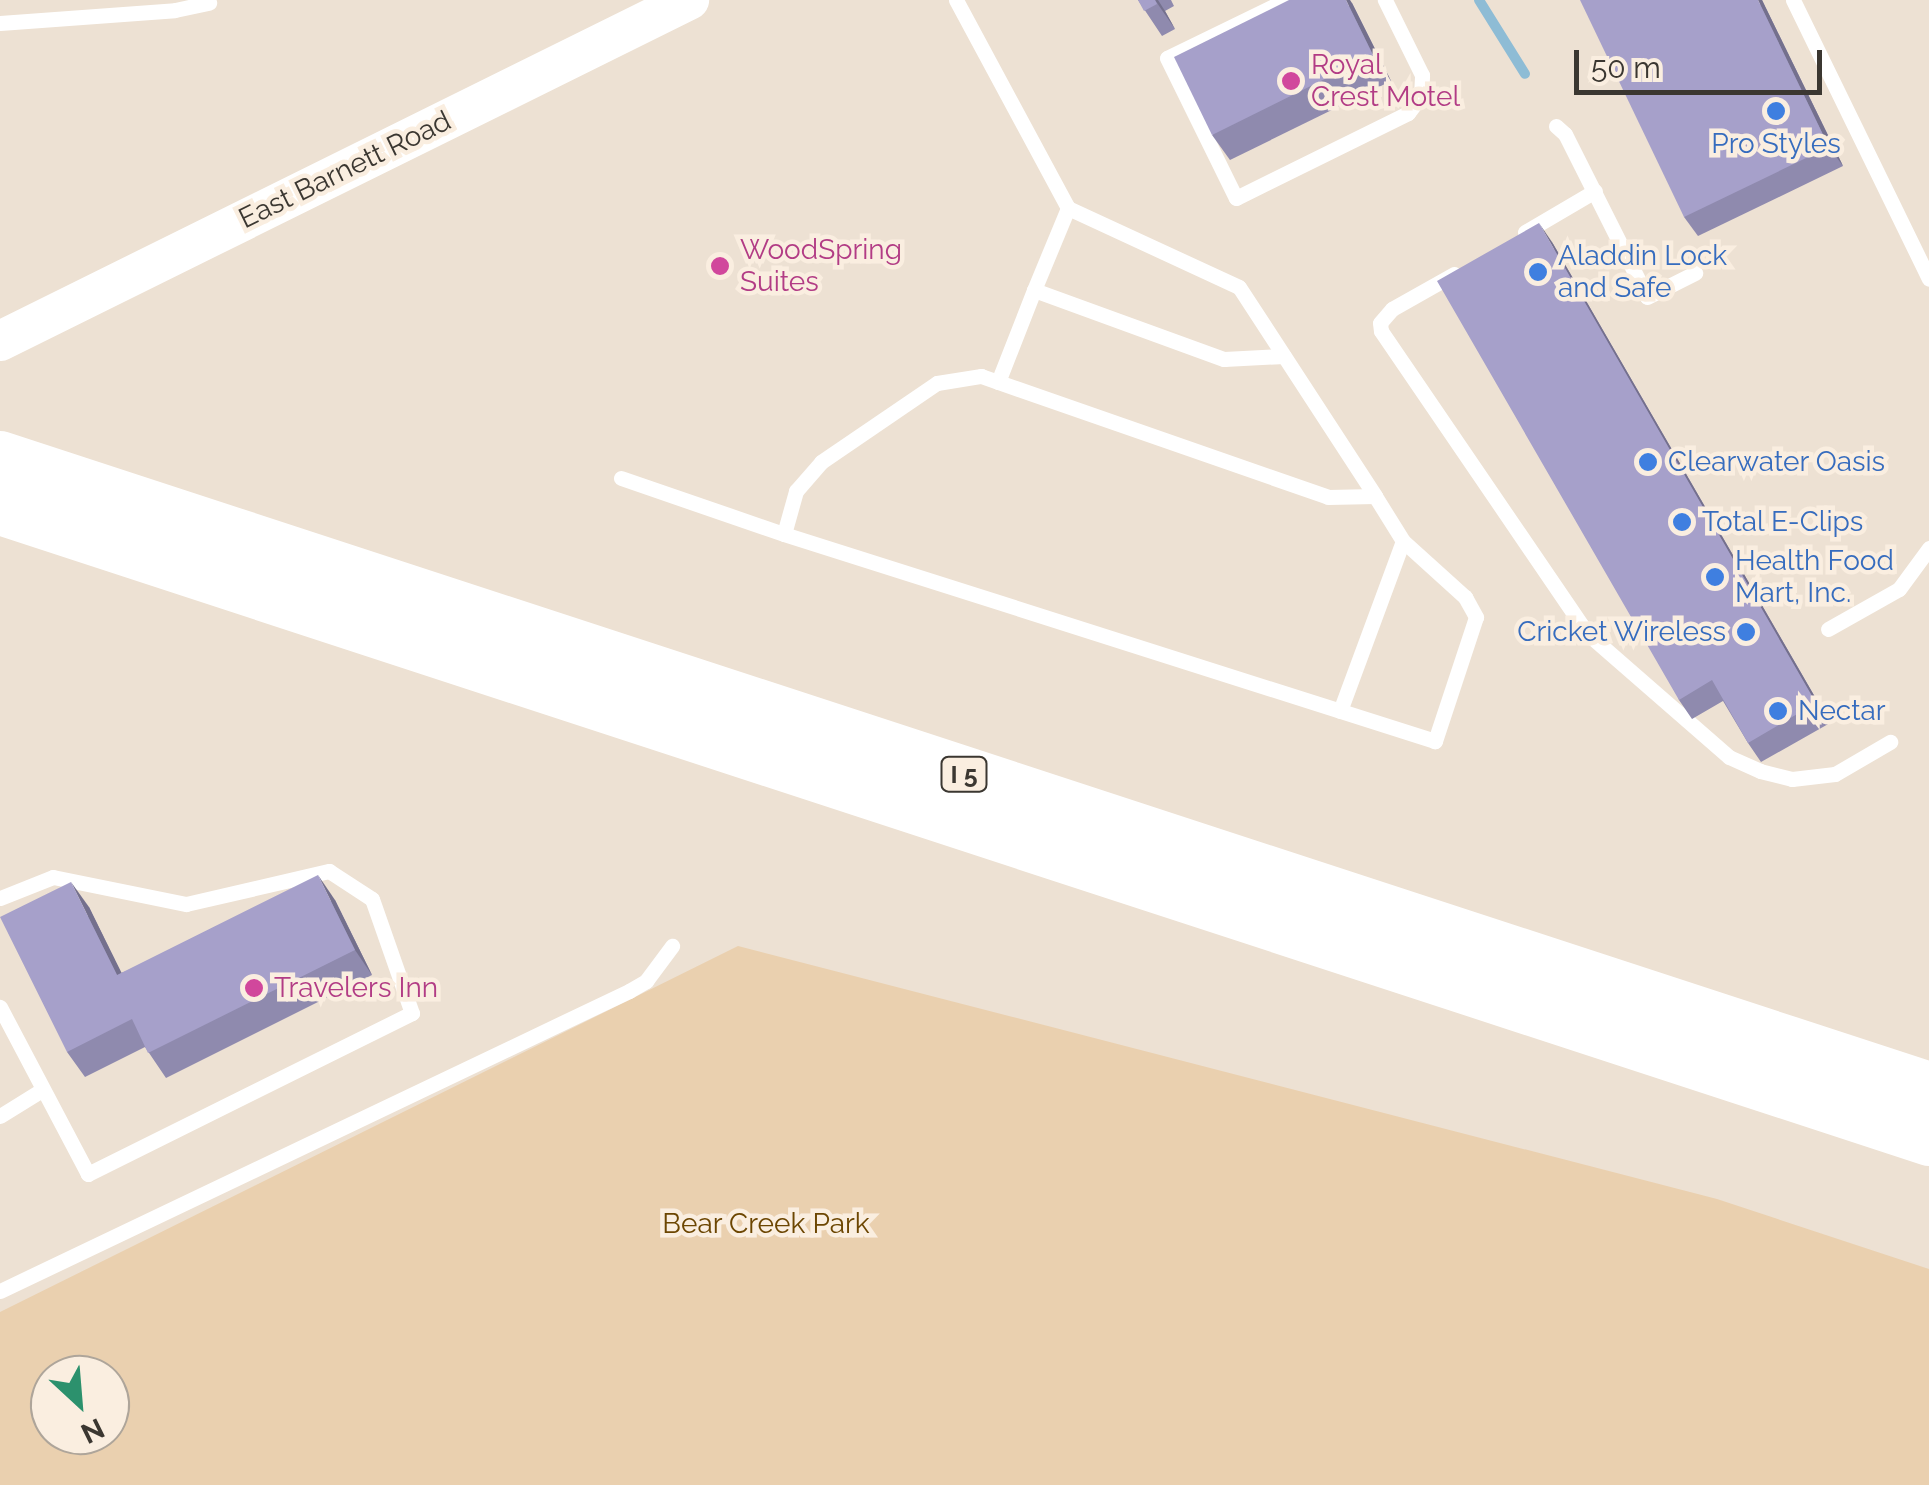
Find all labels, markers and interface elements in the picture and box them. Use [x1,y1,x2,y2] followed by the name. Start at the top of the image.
[1579,30,1826,92] scale bar
[1311,48,1460,114] place label: Royal Crest Motel
[1591,50,1661,85] text: 50 m
[1280,70,1302,92] marker: Royal Crest Motel
[1765,100,1787,122] marker: Pro Styles
[234,104,456,236] street label: East Barnett Road
[1711,127,1841,161] place label: Pro Styles
[740,233,902,299] place label: WoodSpring Suites
[1558,239,1727,305] place label: Aladdin Lock and Safe
[709,255,731,277] marker: WoodSpring Suites
[1527,261,1549,283] marker: Aladdin Lock and Safe
[1668,445,1886,479] place label: Clearwater Oasis
[1637,451,1659,473] marker: Clearwater Oasis
[1702,505,1864,539] place label: Total E-Clips
[1671,511,1693,533] marker: Total E-Clips
[1735,544,1894,610] place label: Health Food Mart, Inc.
[1704,566,1726,588] marker: Health Food Mart, Inc.
[1516,615,1726,649] place label: Cricket Wireless
[1735,621,1757,643] marker: Cricket Wireless
[1798,694,1886,728] place label: Nectar
[1767,700,1789,722] marker: Nectar
[939,754,989,794] road number: I 5
[274,971,438,1005] place label: Travelers Inn
[243,977,265,999] marker: Travelers Inn
[662,1207,870,1241] park label: Bear Creek Park
[30,1355,130,1455] north arrow
[76,1411,109,1450] text: N

